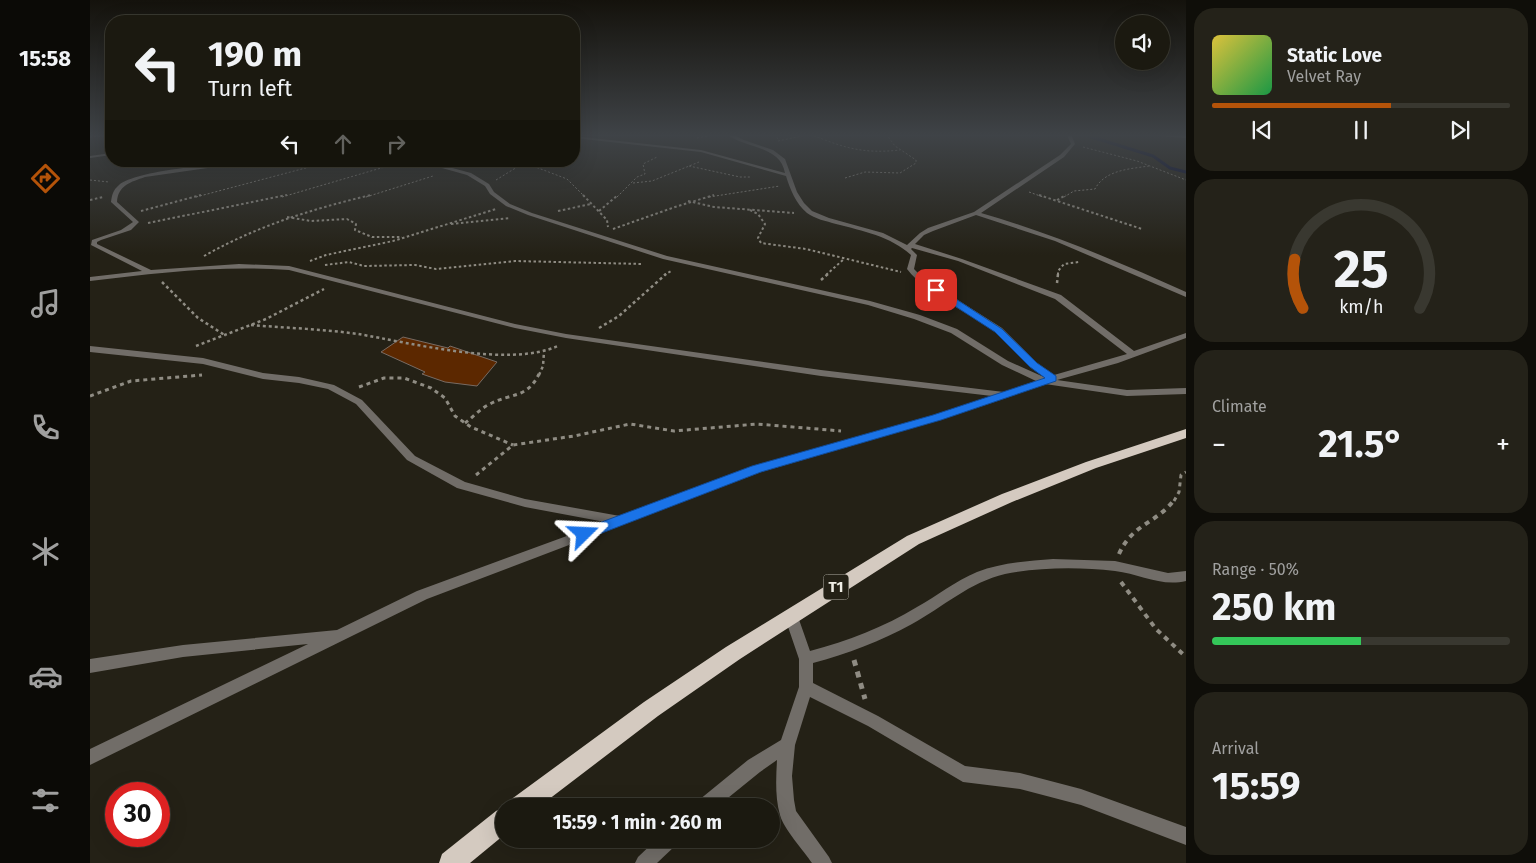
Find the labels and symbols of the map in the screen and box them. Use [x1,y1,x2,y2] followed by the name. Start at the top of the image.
[915,269,957,311] pin
[557,507,609,559] position arrow
[824,574,848,600] road number: T1
[105,782,170,847] speed limit sign: 30

